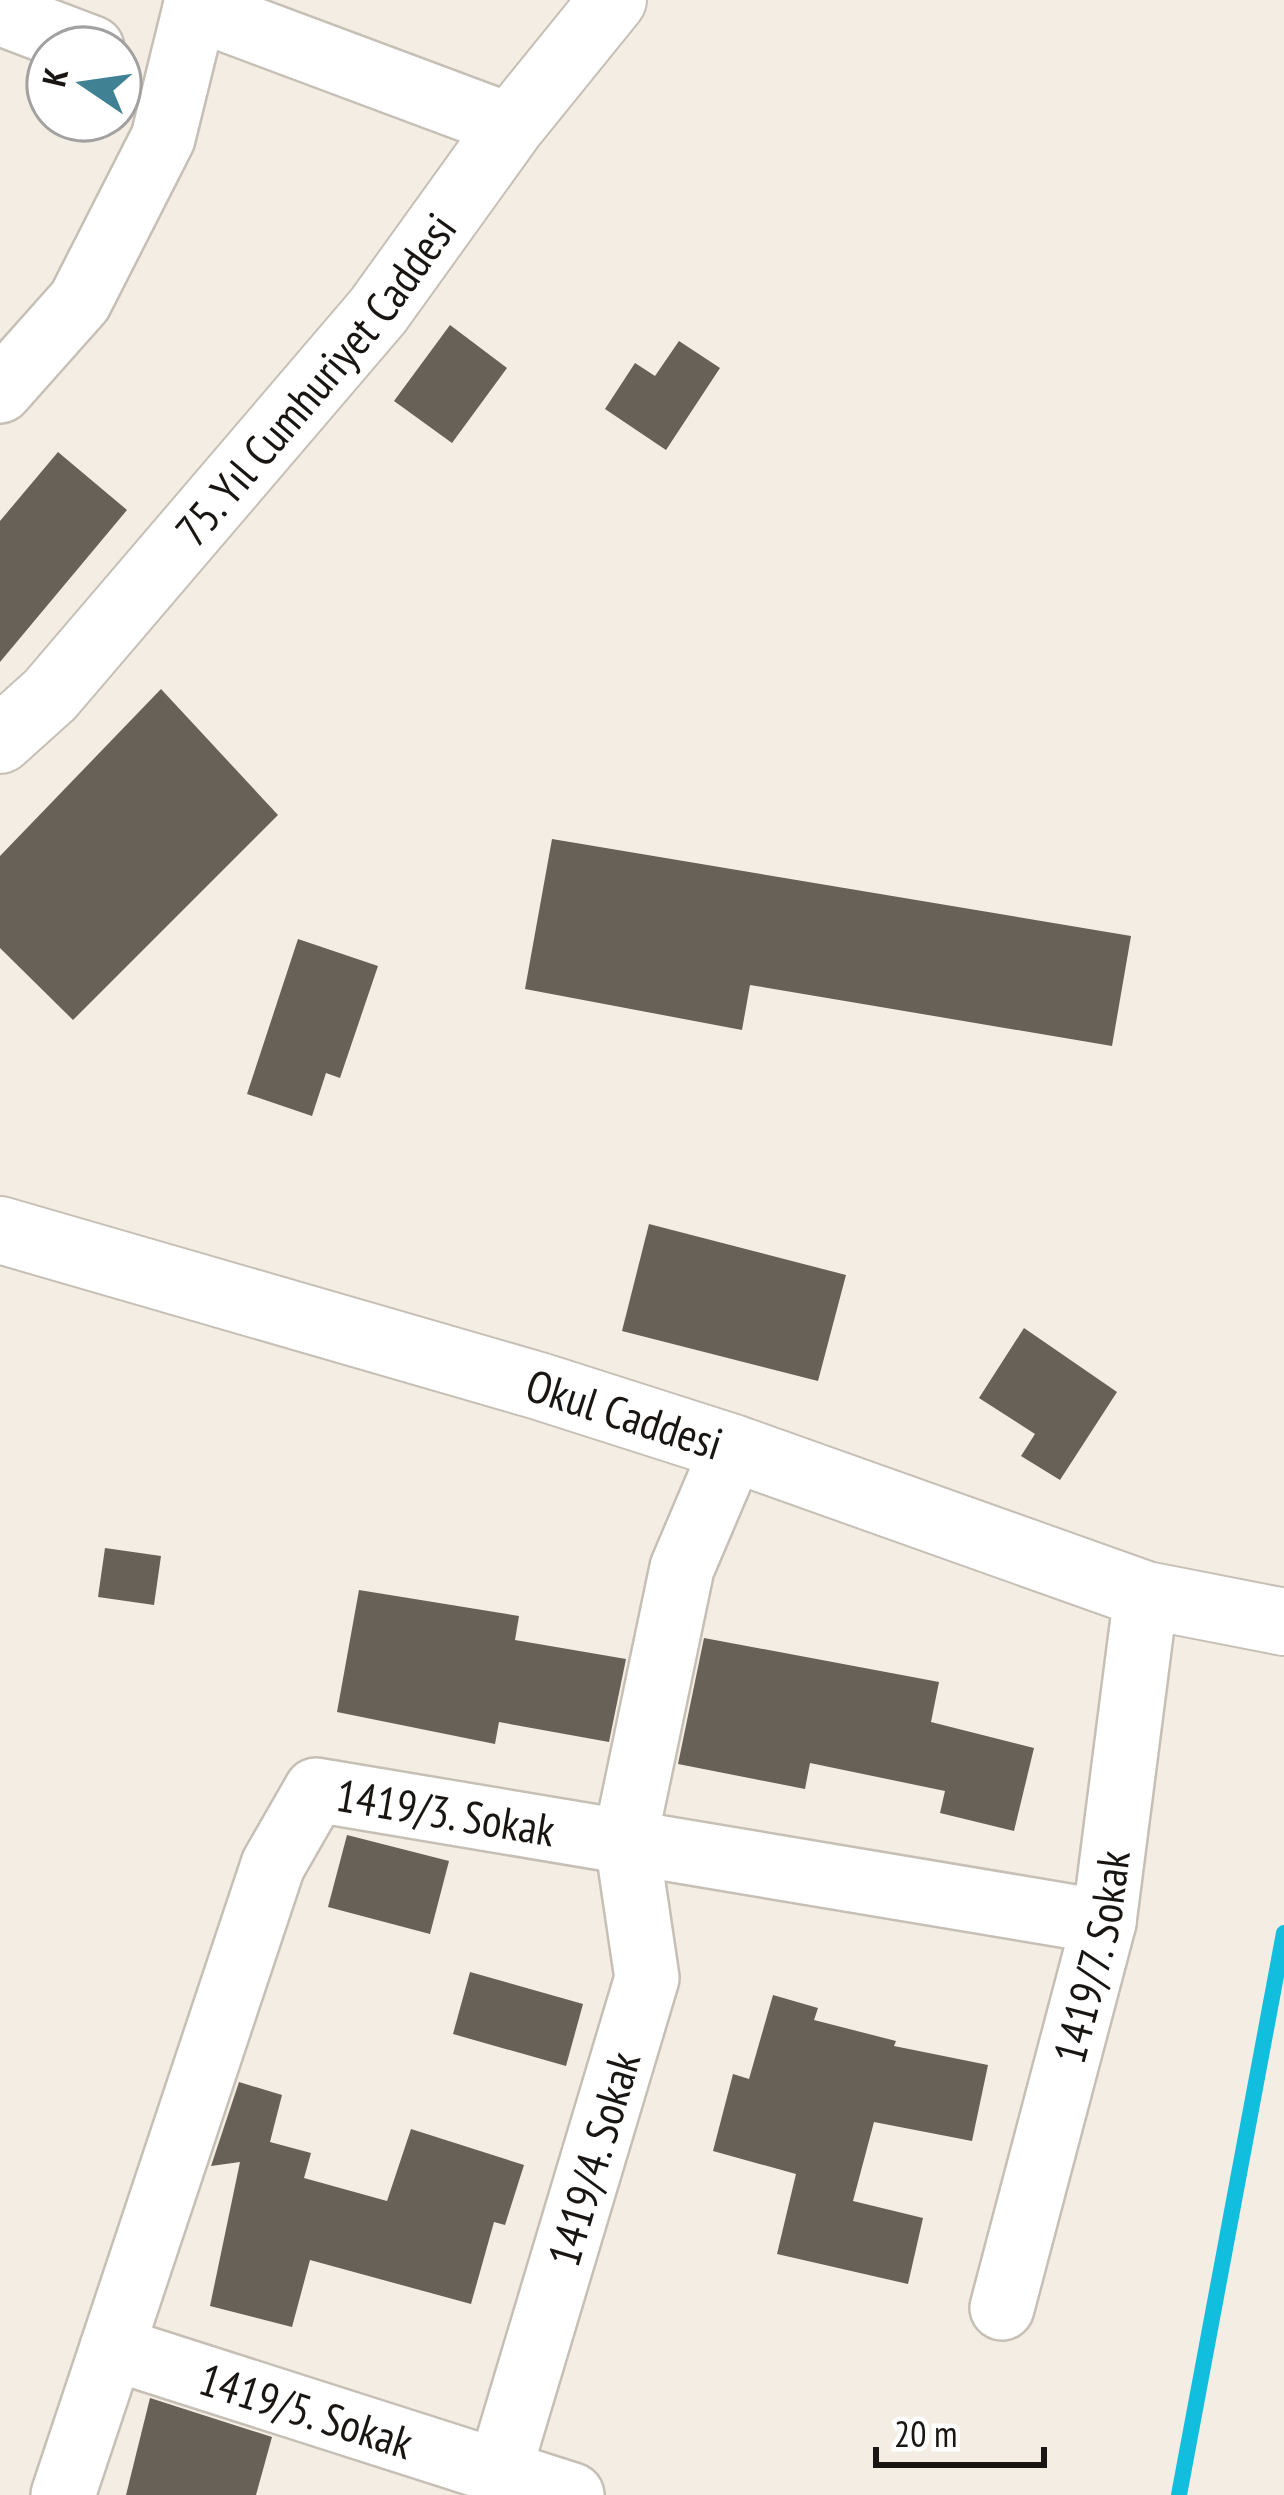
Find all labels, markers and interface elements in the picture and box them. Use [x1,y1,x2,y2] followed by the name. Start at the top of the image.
[24,24,144,144] north arrow
[31,64,77,90] text: K
[162,201,468,557] street label: 75. Yıl Cumhuriyet Caddesi
[519,1355,730,1472] street label: Okul Caddesi
[332,1765,560,1859] street label: 1419/3. Sokak
[1039,1846,1142,2069] street label: 1419/7. Sokak
[533,2044,652,2273] street label: 1419/4. Sokak
[192,2349,421,2472] street label: 1419/5. Sokak
[876,2393,1044,2467] scale bar
[894,2410,957,2457] text: 20 m

